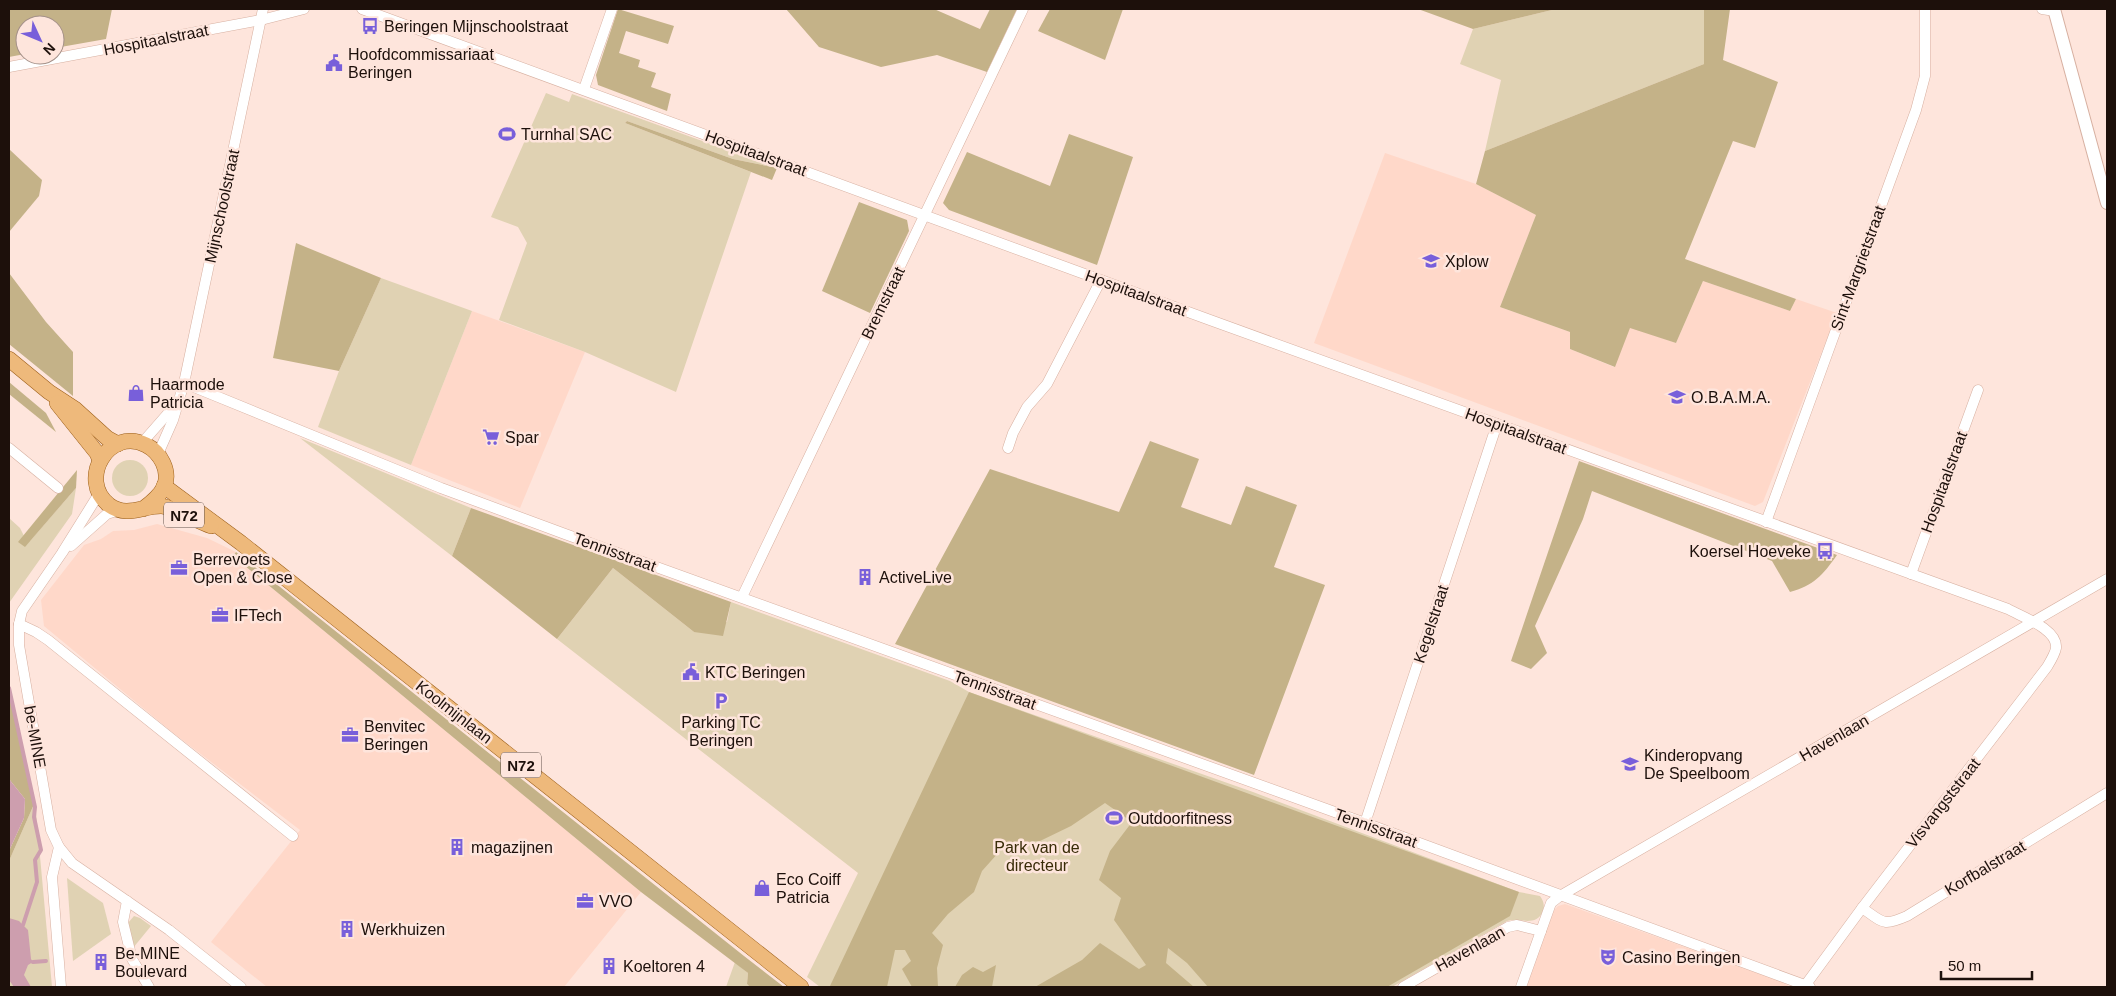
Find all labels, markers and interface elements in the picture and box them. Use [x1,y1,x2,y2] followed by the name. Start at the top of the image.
[15,15,65,65] north arrow
[360,16,380,36] bus stop icon: Beringen Mijnschoolstraat
[384,18,569,35] place label: Beringen Mijnschoolstraat
[102,21,211,59] street label: Hospitaalstraat
[40,40,59,58] text: N
[348,46,494,81] place label: Hoofdcommissariaat Beringen
[324,53,344,73] public building icon: Hoofdcommissariaat Beringen
[497,124,517,144] sports icon: Turnhal SAC
[521,126,612,143] place label: Turnhal SAC
[703,127,810,179] street label: Hospitaalstraat
[202,147,242,264] street label: Mijnschoolstraat
[1828,203,1889,333] street label: Sint-Margrietstraat
[1421,251,1441,271] school or university icon: Xplow
[1445,253,1489,270] place label: Xplow
[858,264,908,342] street label: Bremstraat
[1083,267,1190,319] street label: Hospitaalstraat
[150,376,225,411] place label: Haarmode Patricia
[126,383,146,403] shop icon: Haarmode Patricia
[1667,387,1687,407] school or university icon: O.B.A.M.A.
[1691,389,1771,406] place label: O.B.A.M.A.
[1463,405,1570,457] street label: Hospitaalstraat
[481,427,501,447] supermarket icon: Spar
[1918,428,1970,535] street label: Hospitaalstraat
[505,429,539,446] place label: Spar
[164,502,204,528] road number: N72
[572,529,659,575] street label: Tennisstraat
[1815,541,1835,561] bus stop icon: Koersel Hoeveke
[1689,543,1811,560] place label: Koersel Hoeveke
[193,551,293,586] place label: Berrevoets Open & Close
[169,558,189,578] office icon: Berrevoets Open & Close
[855,567,875,587] building icon: ActiveLive
[879,569,952,586] place label: ActiveLive
[1410,582,1452,665] street label: Kegelstraat
[210,605,230,625] office icon: IFTech
[234,607,282,624] place label: IFTech
[681,662,701,682] public building icon: KTC Beringen
[705,664,806,681] place label: KTC Beringen
[952,667,1039,713] street label: Tennisstraat
[413,677,495,747] street label: Koolmijnlaan
[711,691,731,711] parking icon: Parking TC Beringen
[21,704,49,770] street label: be-MINE
[1797,712,1871,764] street label: Havenlaan
[681,714,761,749] place label: Parking TC Beringen
[364,718,428,753] place label: Benvitec Beringen
[340,725,360,745] office icon: Benvitec Beringen
[1644,747,1750,782] place label: Kinderopvang De Speelboom
[501,752,541,778] road number: N72
[1620,754,1640,774] school or university icon: Kinderopvang De Speelboom
[1903,754,1984,851] street label: Visvangststraat
[1333,805,1420,851] street label: Tennisstraat
[1104,808,1124,828] sports icon: Outdoorfitness
[1128,810,1232,827] place label: Outdoorfitness
[447,837,467,857] building icon: magazijnen
[1942,837,2029,899] street label: Korfbalstraat
[471,839,553,856] place label: magazijnen
[994,839,1080,874] park label: Park van de directeur
[776,871,841,906] place label: Eco Coiff Patricia
[752,878,772,898] shop icon: Eco Coiff Patricia
[575,891,595,911] office icon: VVO
[599,893,633,910] place label: VVO
[337,919,357,939] building icon: Werkhuizen
[361,921,445,938] place label: Werkhuizen
[1432,923,1508,975] street label: Havenlaan
[115,945,187,980] place label: Be-MINE Boulevard
[1598,947,1618,967] theatre icon: Casino Beringen
[1941,948,2032,980] scale bar
[1622,949,1740,966] place label: Casino Beringen
[91,952,111,972] building icon: Be-MINE Boulevard
[599,956,619,976] building icon: Koeltoren 4
[1948,957,1981,974] text: 50 m
[623,958,705,975] place label: Koeltoren 4

